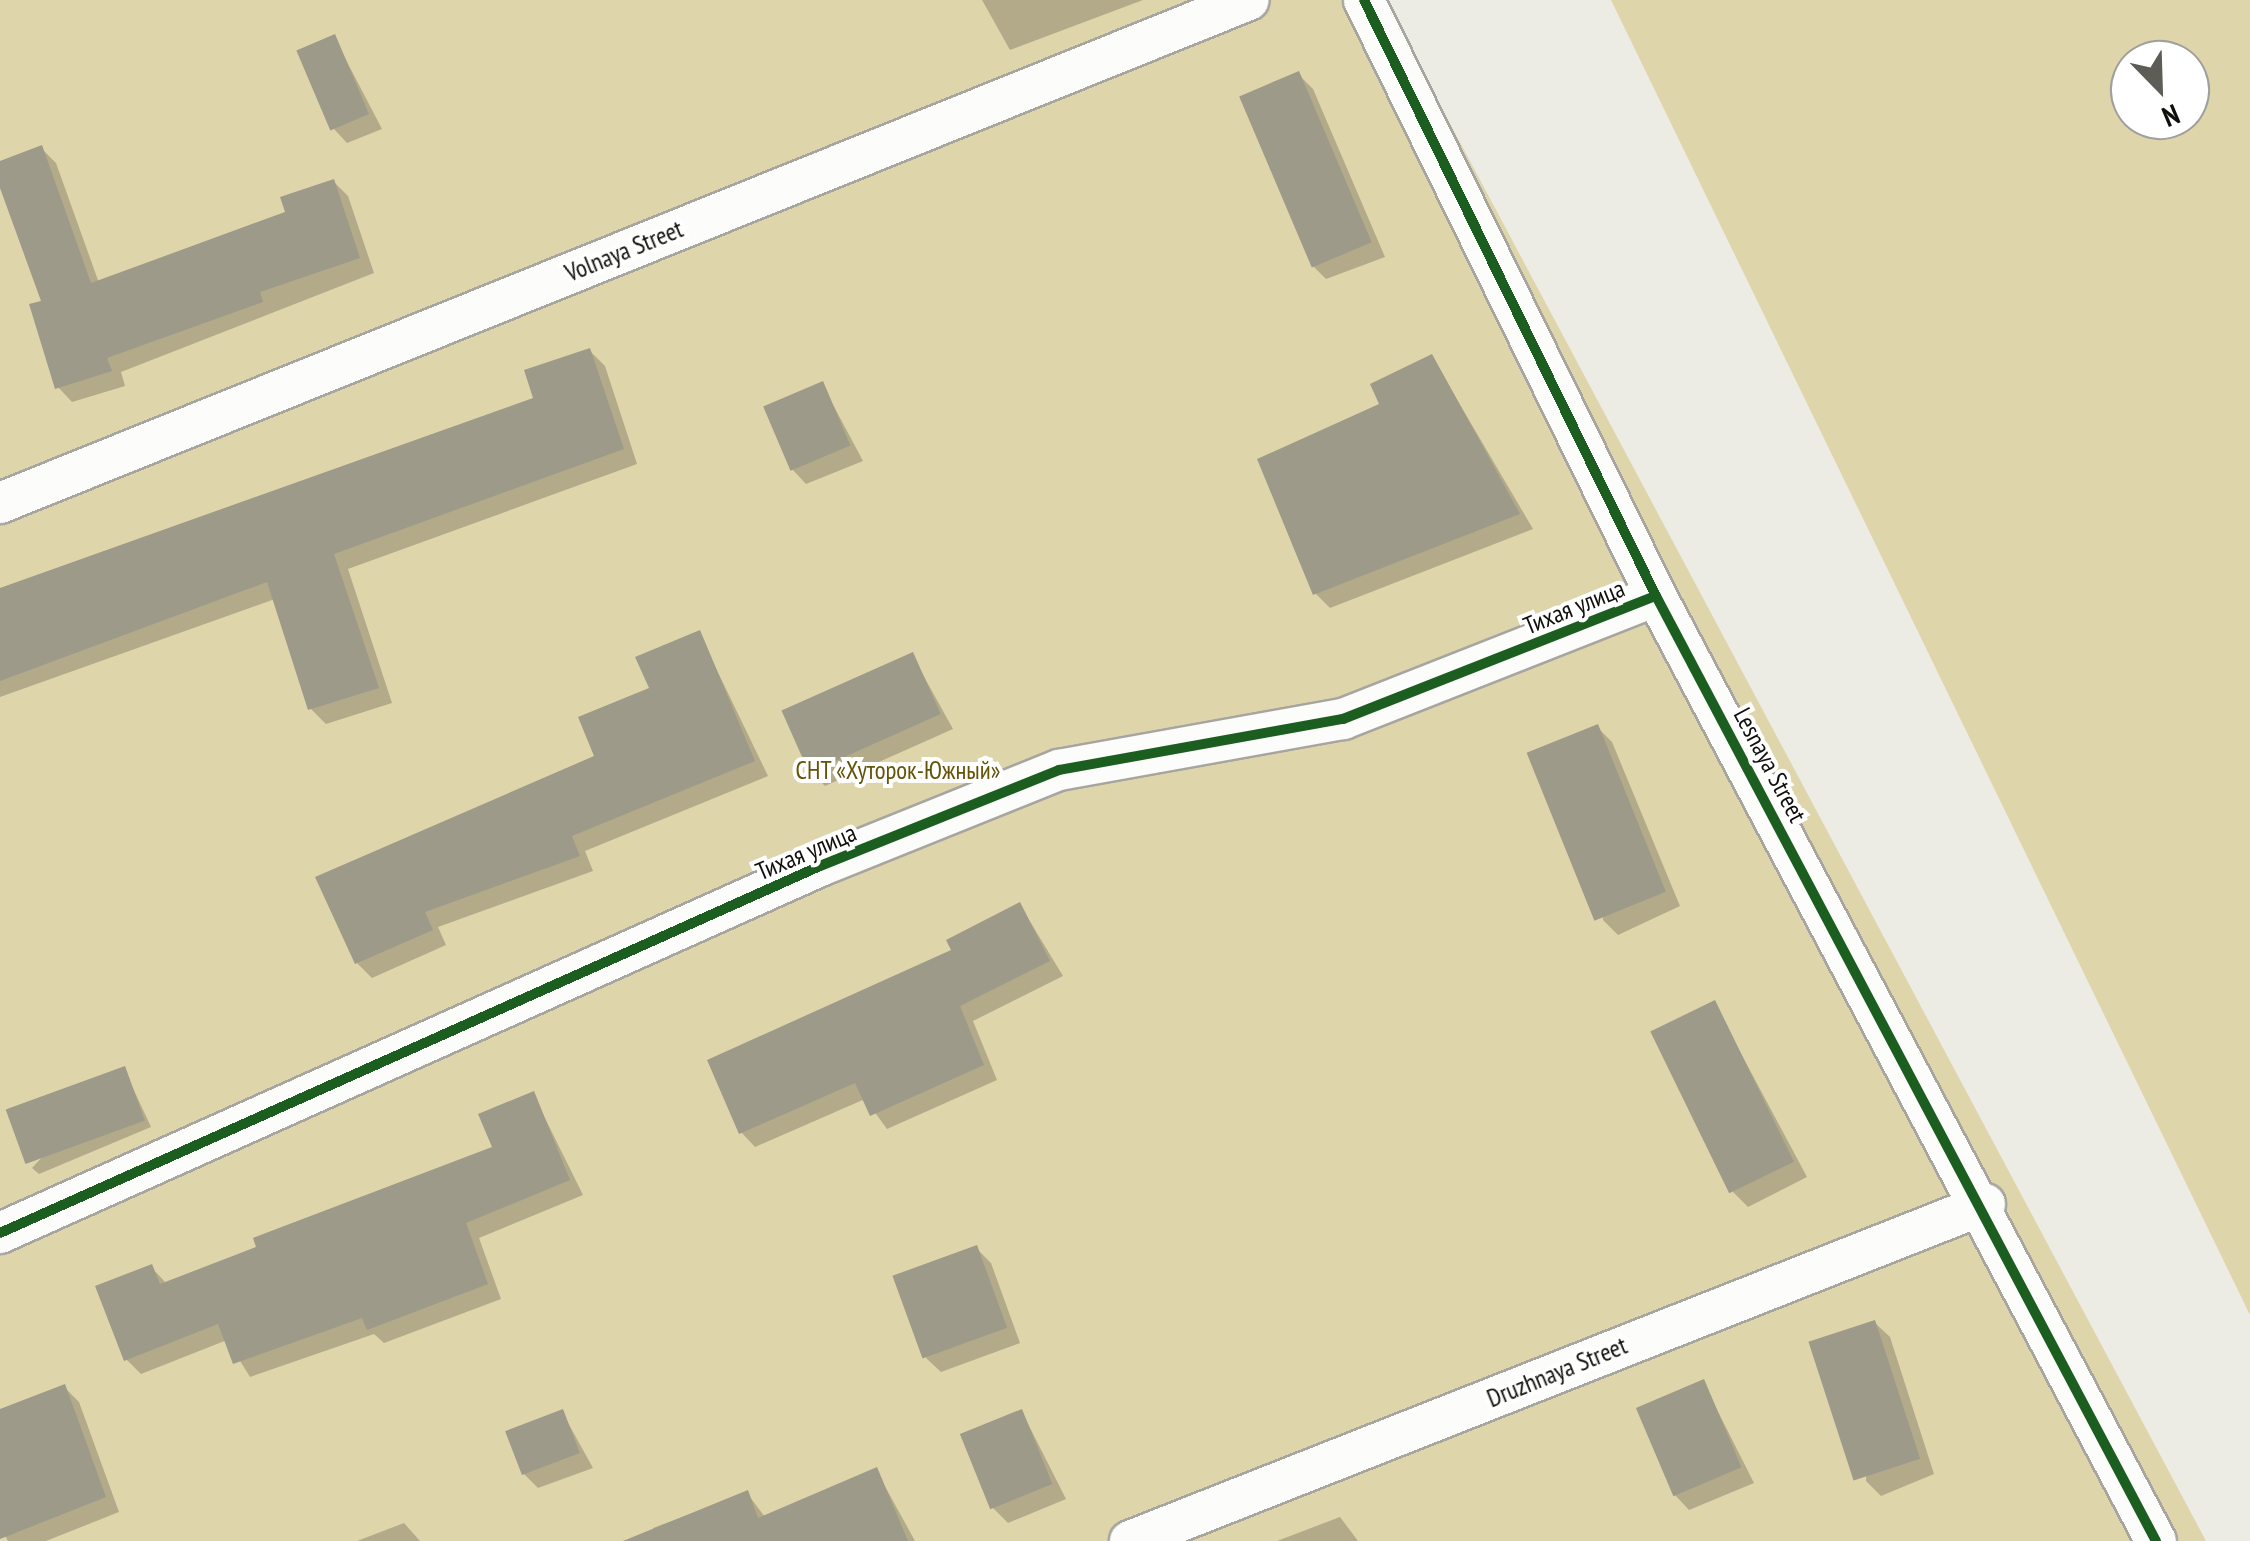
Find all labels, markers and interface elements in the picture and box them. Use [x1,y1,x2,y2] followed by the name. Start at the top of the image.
[2110,40,2210,140] north arrow
[2157,96,2185,136] text: N
[561,214,687,288] street label: Volnaya Street
[1519,573,1629,641] street label: Тихая улица
[1727,703,1813,827] street label: Lesnaya Street
[795,755,1001,785] park label: СНТ «Хуторок-Южный»
[751,817,861,887] street label: Тихая улица
[1483,1330,1631,1414] street label: Druzhnaya Street

